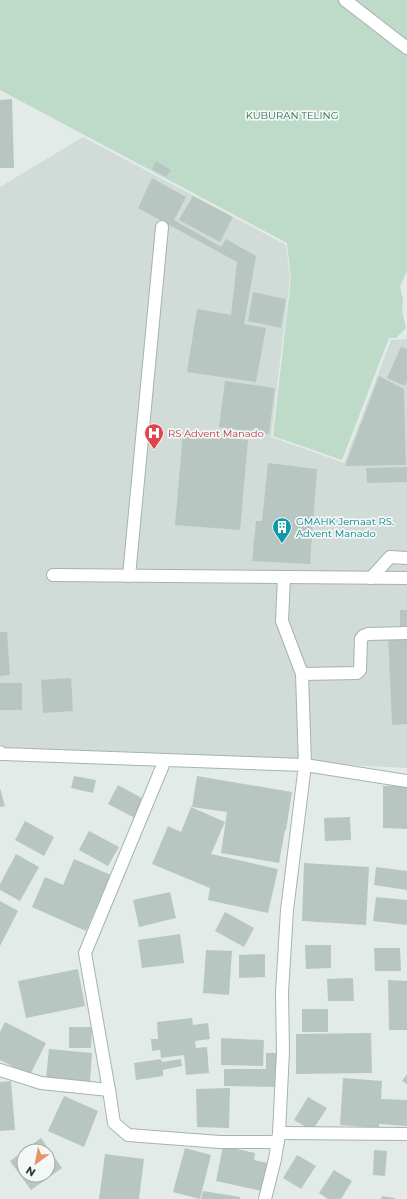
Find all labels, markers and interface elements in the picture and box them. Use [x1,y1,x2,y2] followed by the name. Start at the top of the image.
[246,109,338,122] park label: KUBURAN TELING
[143,422,165,450] hospital icon: RS Advent Manado
[168,427,264,440] place label: RS Advent Manado
[296,515,394,540] place label: GMAHK Jemaat RS. Advent Manado
[271,516,293,544] building icon: GMAHK Jemaat RS. Advent Manado
[16,1143,56,1183] north arrow
[23,1163,38,1180] text: N

